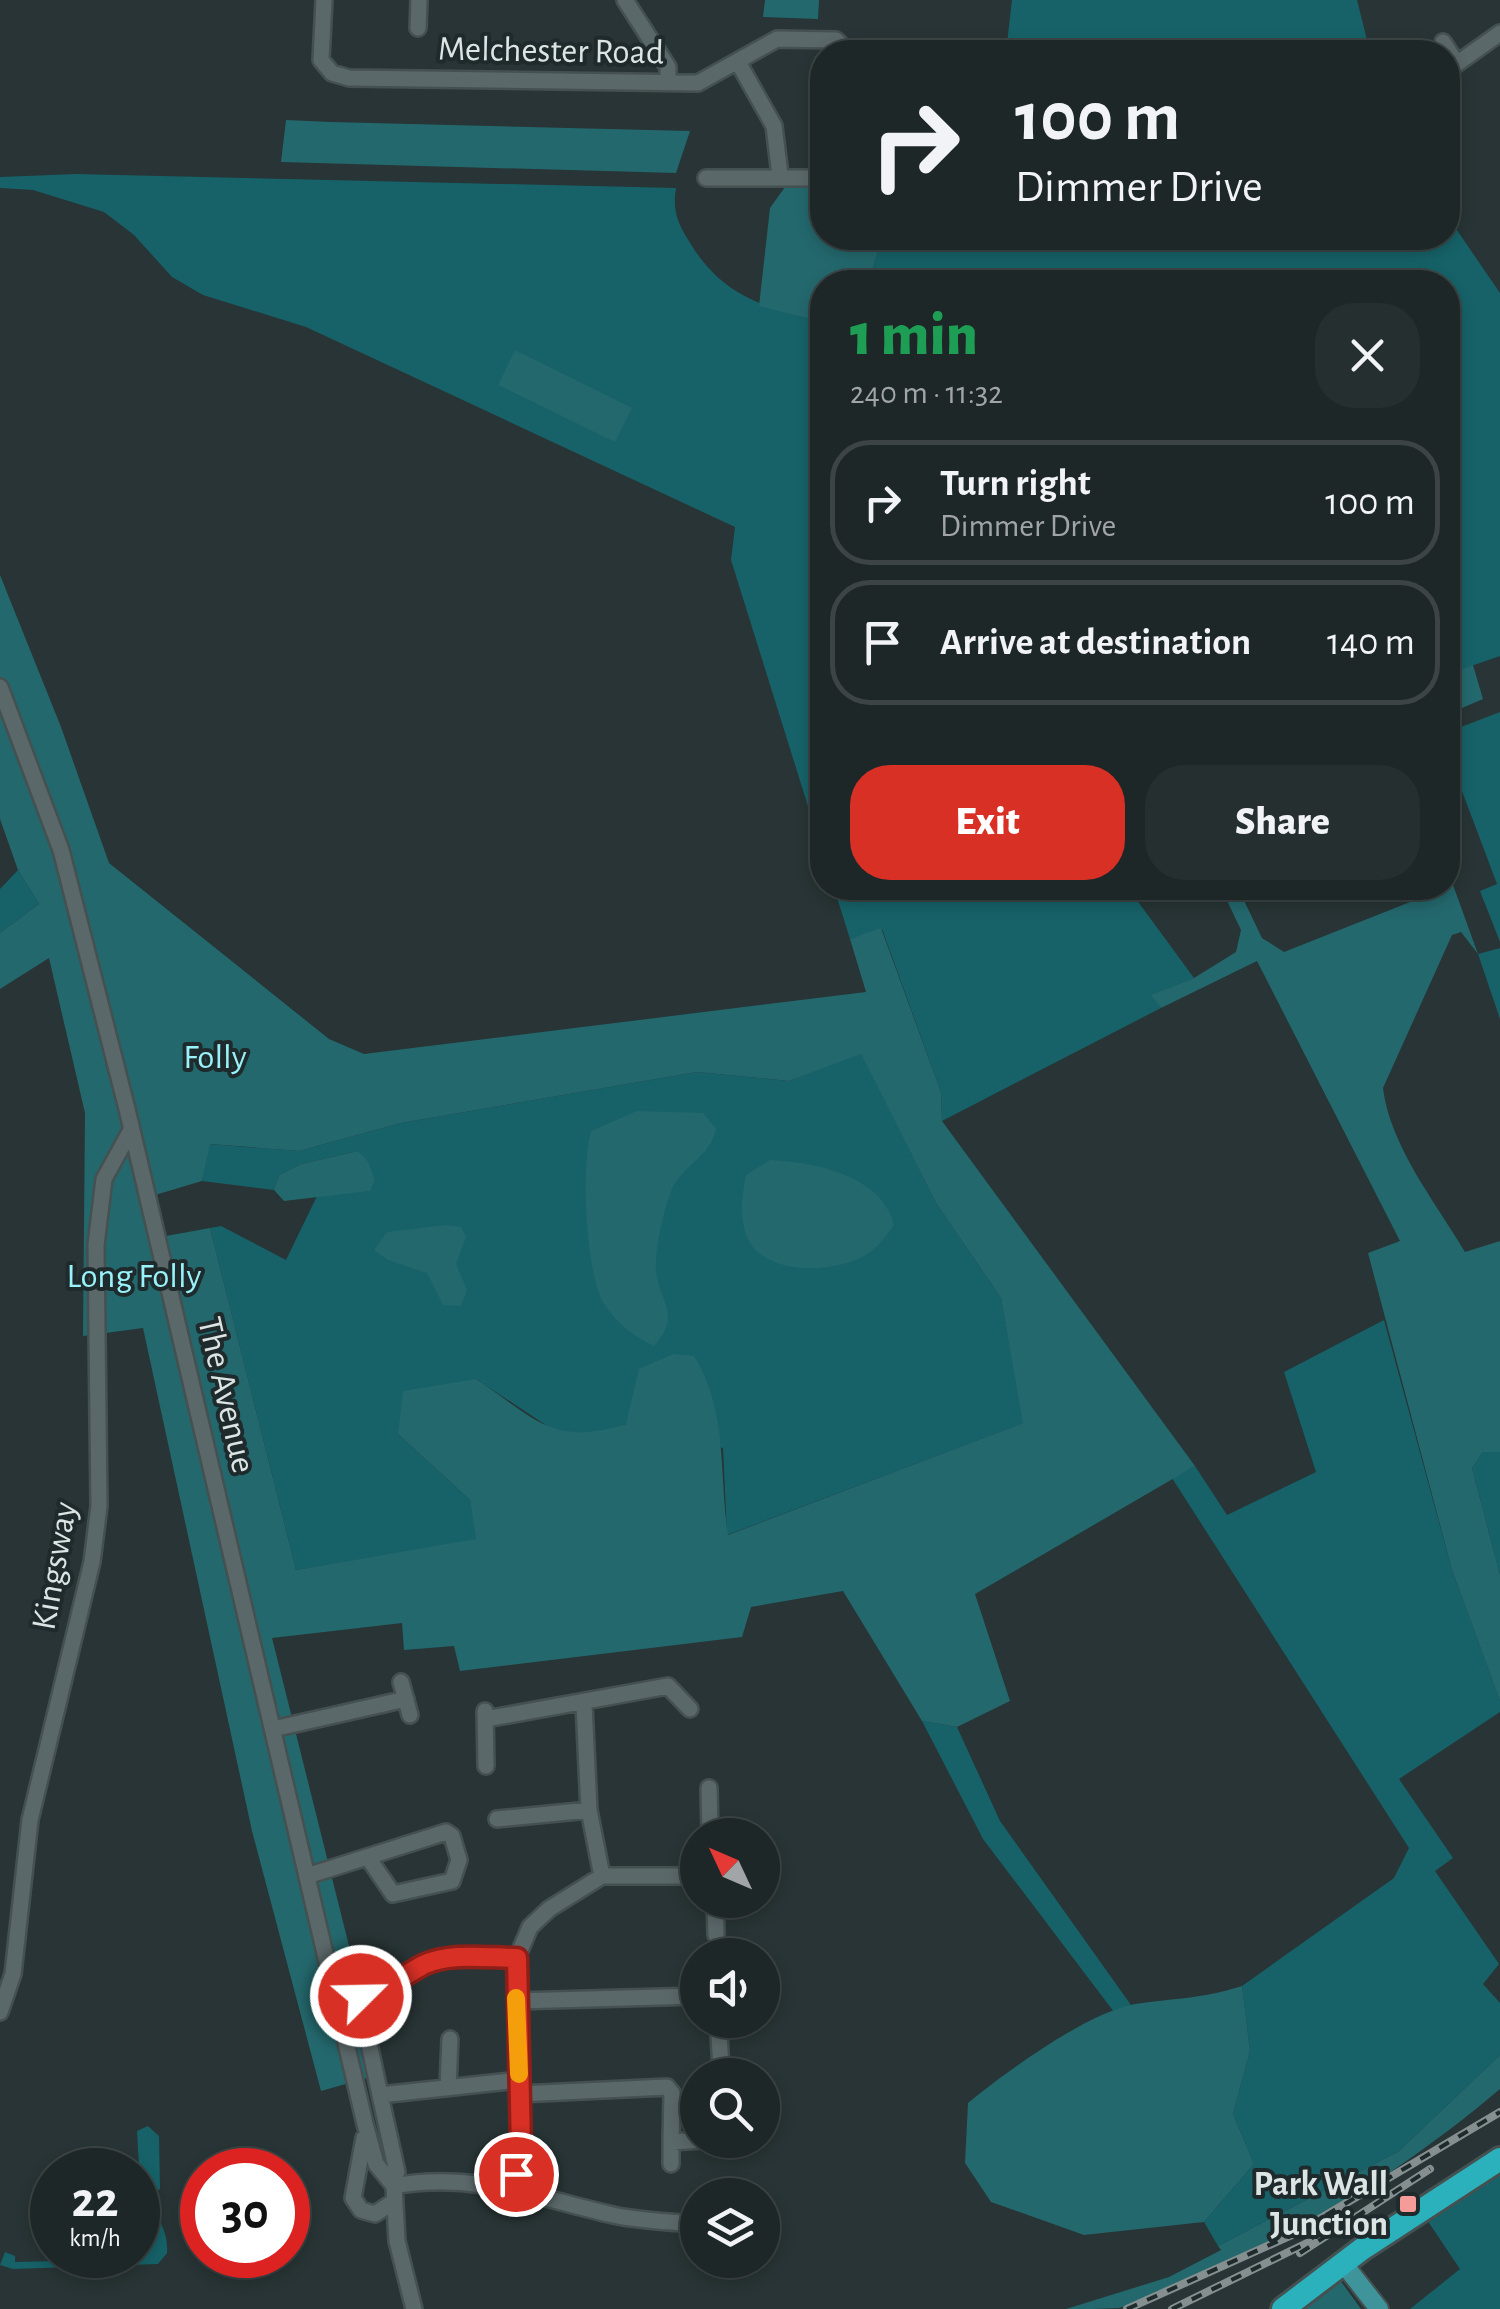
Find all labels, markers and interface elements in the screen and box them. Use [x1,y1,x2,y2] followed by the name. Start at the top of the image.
[438,32,664,70] street label: Melchester Road
[850,80,980,210] icon: right
[1015,83,1180,153] text: 100 m
[1015,165,1263,210] text: Dimmer Drive
[1315,303,1420,408] button: close
[850,306,978,366] text: 1 min
[850,377,1003,409] text: 240 m · 11:32
[940,465,1090,503] text: Turn right
[855,475,910,530] icon: right
[1325,484,1415,522] text: 100 m
[940,510,1116,542] text: Dimmer Drive
[855,615,910,670] icon: arrive
[940,624,1251,662] text: Arrive at destination
[1327,624,1415,662] text: 140 m
[850,765,1125,880] button: Exit
[1145,765,1420,880] button: Share
[183,1040,247,1075] park label: Folly
[66,1259,202,1294] park label: Long Folly
[191,1314,261,1476] street label: The Avenue
[27,1499,83,1633] street label: Kingsway
[680,1818,780,1918] north arrow
[680,1818,780,2278] map controls
[680,1938,780,2038] button: sound
[309,1944,413,2048] position arrow
[680,2058,780,2158] button: search
[474,2132,559,2217] pin
[489,2147,544,2202] icon: arrive
[180,2148,310,2278] speed limit sign: 30
[1253,2167,1388,2242] place label: Park Wall Junction
[71,2176,119,2226] text: 22
[680,2178,780,2278] button: layers
[1397,2193,1419,2215] marker: Park Wall Junction
[69,2226,121,2251] text: km/h

